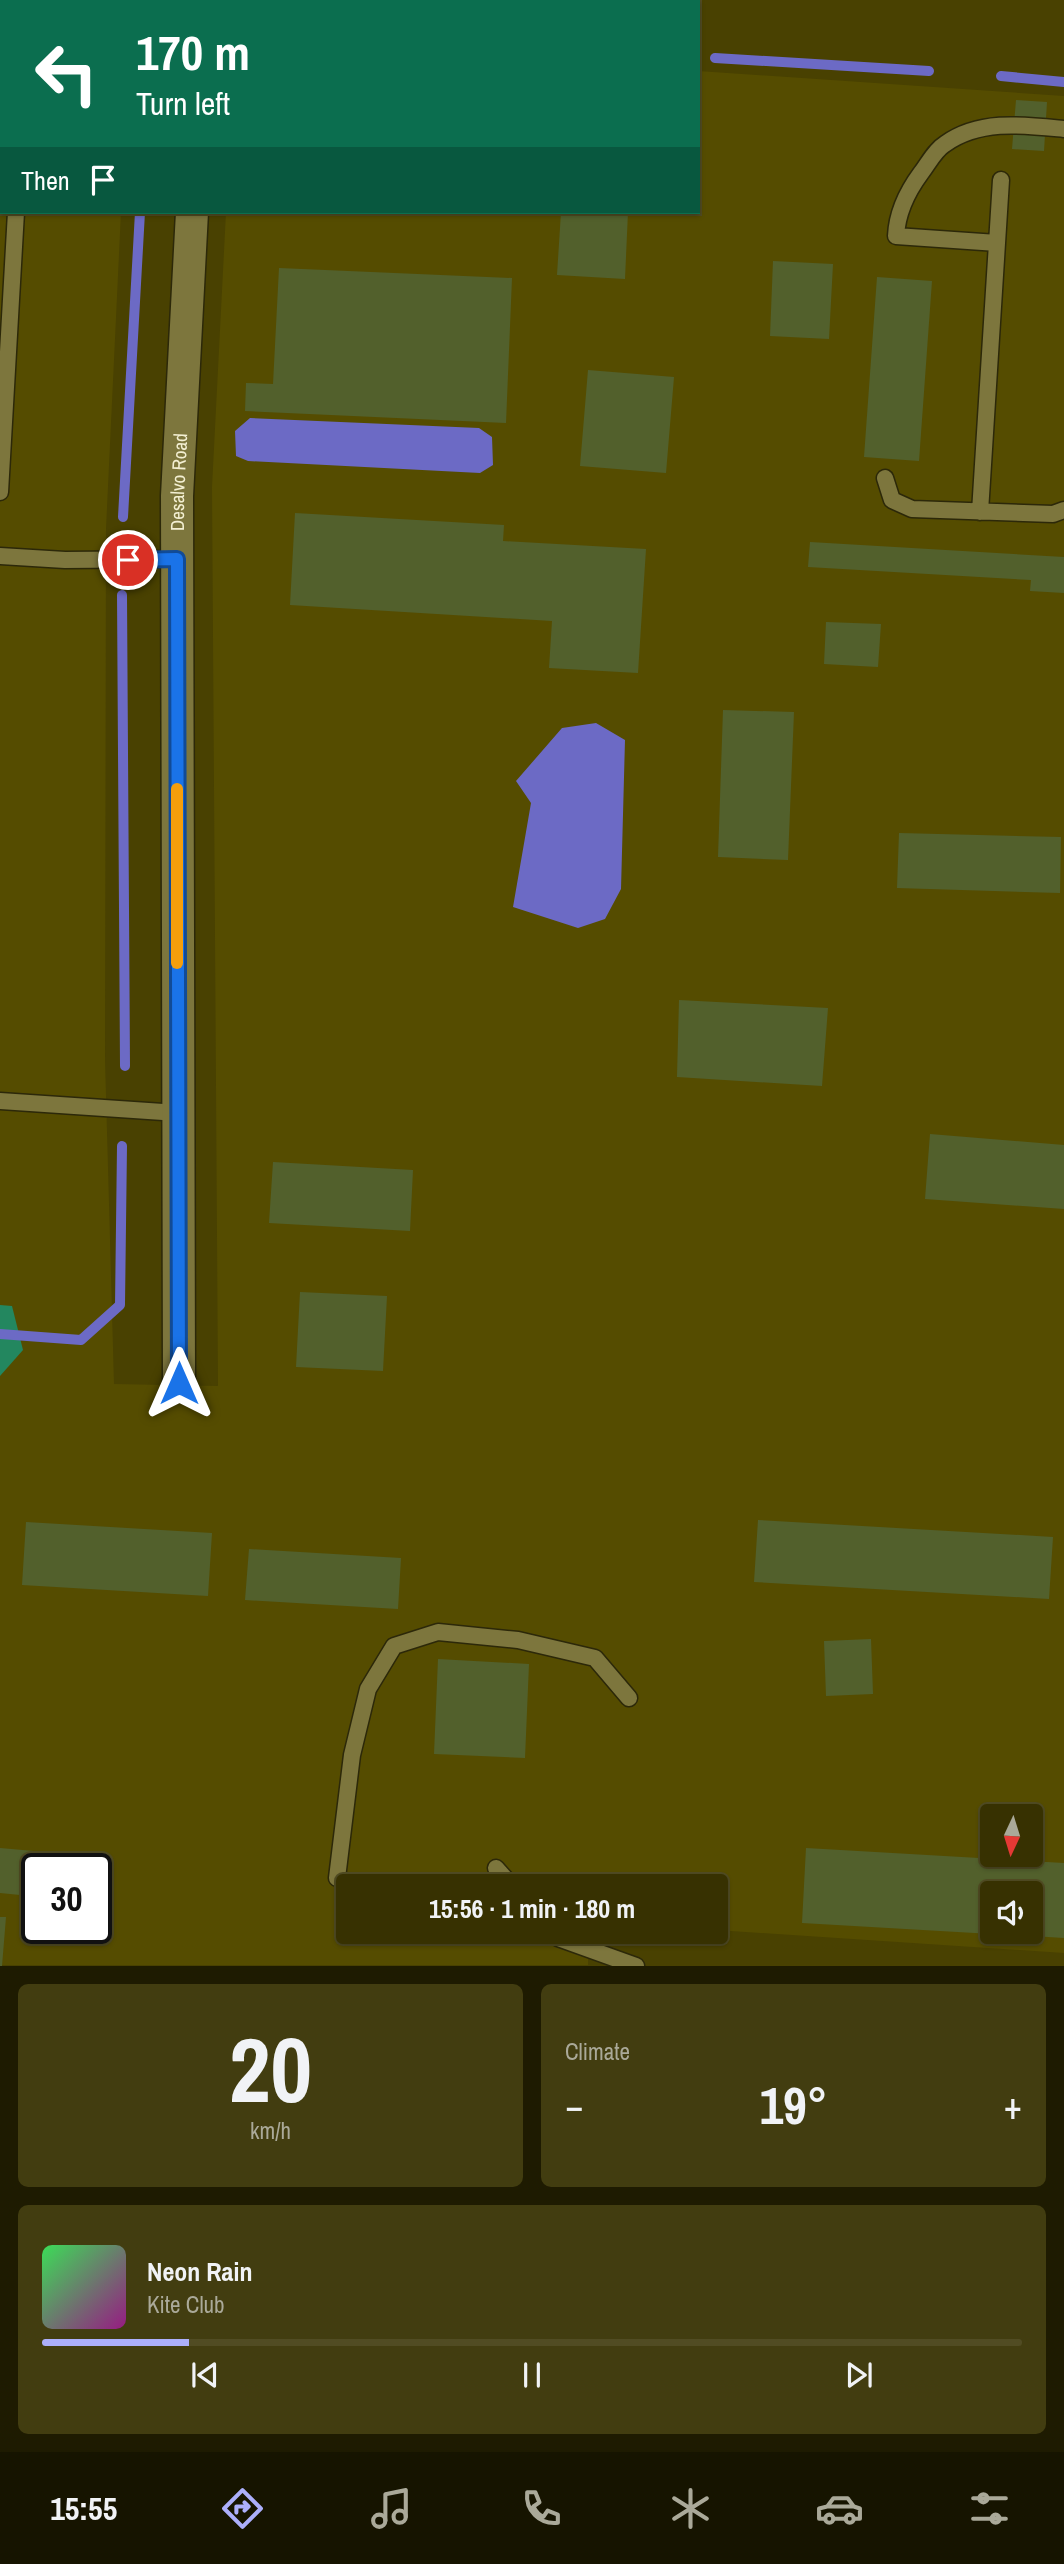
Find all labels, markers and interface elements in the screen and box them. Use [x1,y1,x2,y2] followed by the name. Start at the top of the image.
[136,19,250,85] text: 170 m
[21,28,112,119] icon: left
[136,82,230,125] text: Turn left
[84,161,122,199] icon: arrive
[21,163,70,198] text: Then
[164,432,193,531] street label: Desalvo Road
[98,530,158,590] pin
[109,541,147,579] icon: arrive
[142,1346,216,1420] position arrow
[980,1804,1043,1867] north arrow
[980,1804,1043,1944] map controls
[21,1853,112,1944] speed limit sign: 30
[980,1881,1043,1944] button: sound
[429,1891,635,1926] text: 15:56 · 1 min · 180 m
[229,2008,312,2130] text: 20
[565,2036,630,2067] text: Climate
[759,2070,828,2140] text: 19°
[565,2080,583,2131] text: −
[1004,2080,1022,2131] text: +
[250,2115,291,2146] text: km/h
[147,2254,252,2289] text: Neon Rain
[147,2289,225,2320] text: Kite Club
[186,2356,224,2394] icon: previous
[513,2356,551,2394] icon: pause
[840,2356,878,2394] icon: next
[218,2484,267,2533] icon: directions
[367,2484,416,2533] icon: music
[517,2484,566,2533] icon: phone
[666,2484,715,2533] icon: climate
[815,2484,864,2533] icon: car
[965,2484,1014,2533] icon: filters
[50,2487,117,2530] text: 15:55

